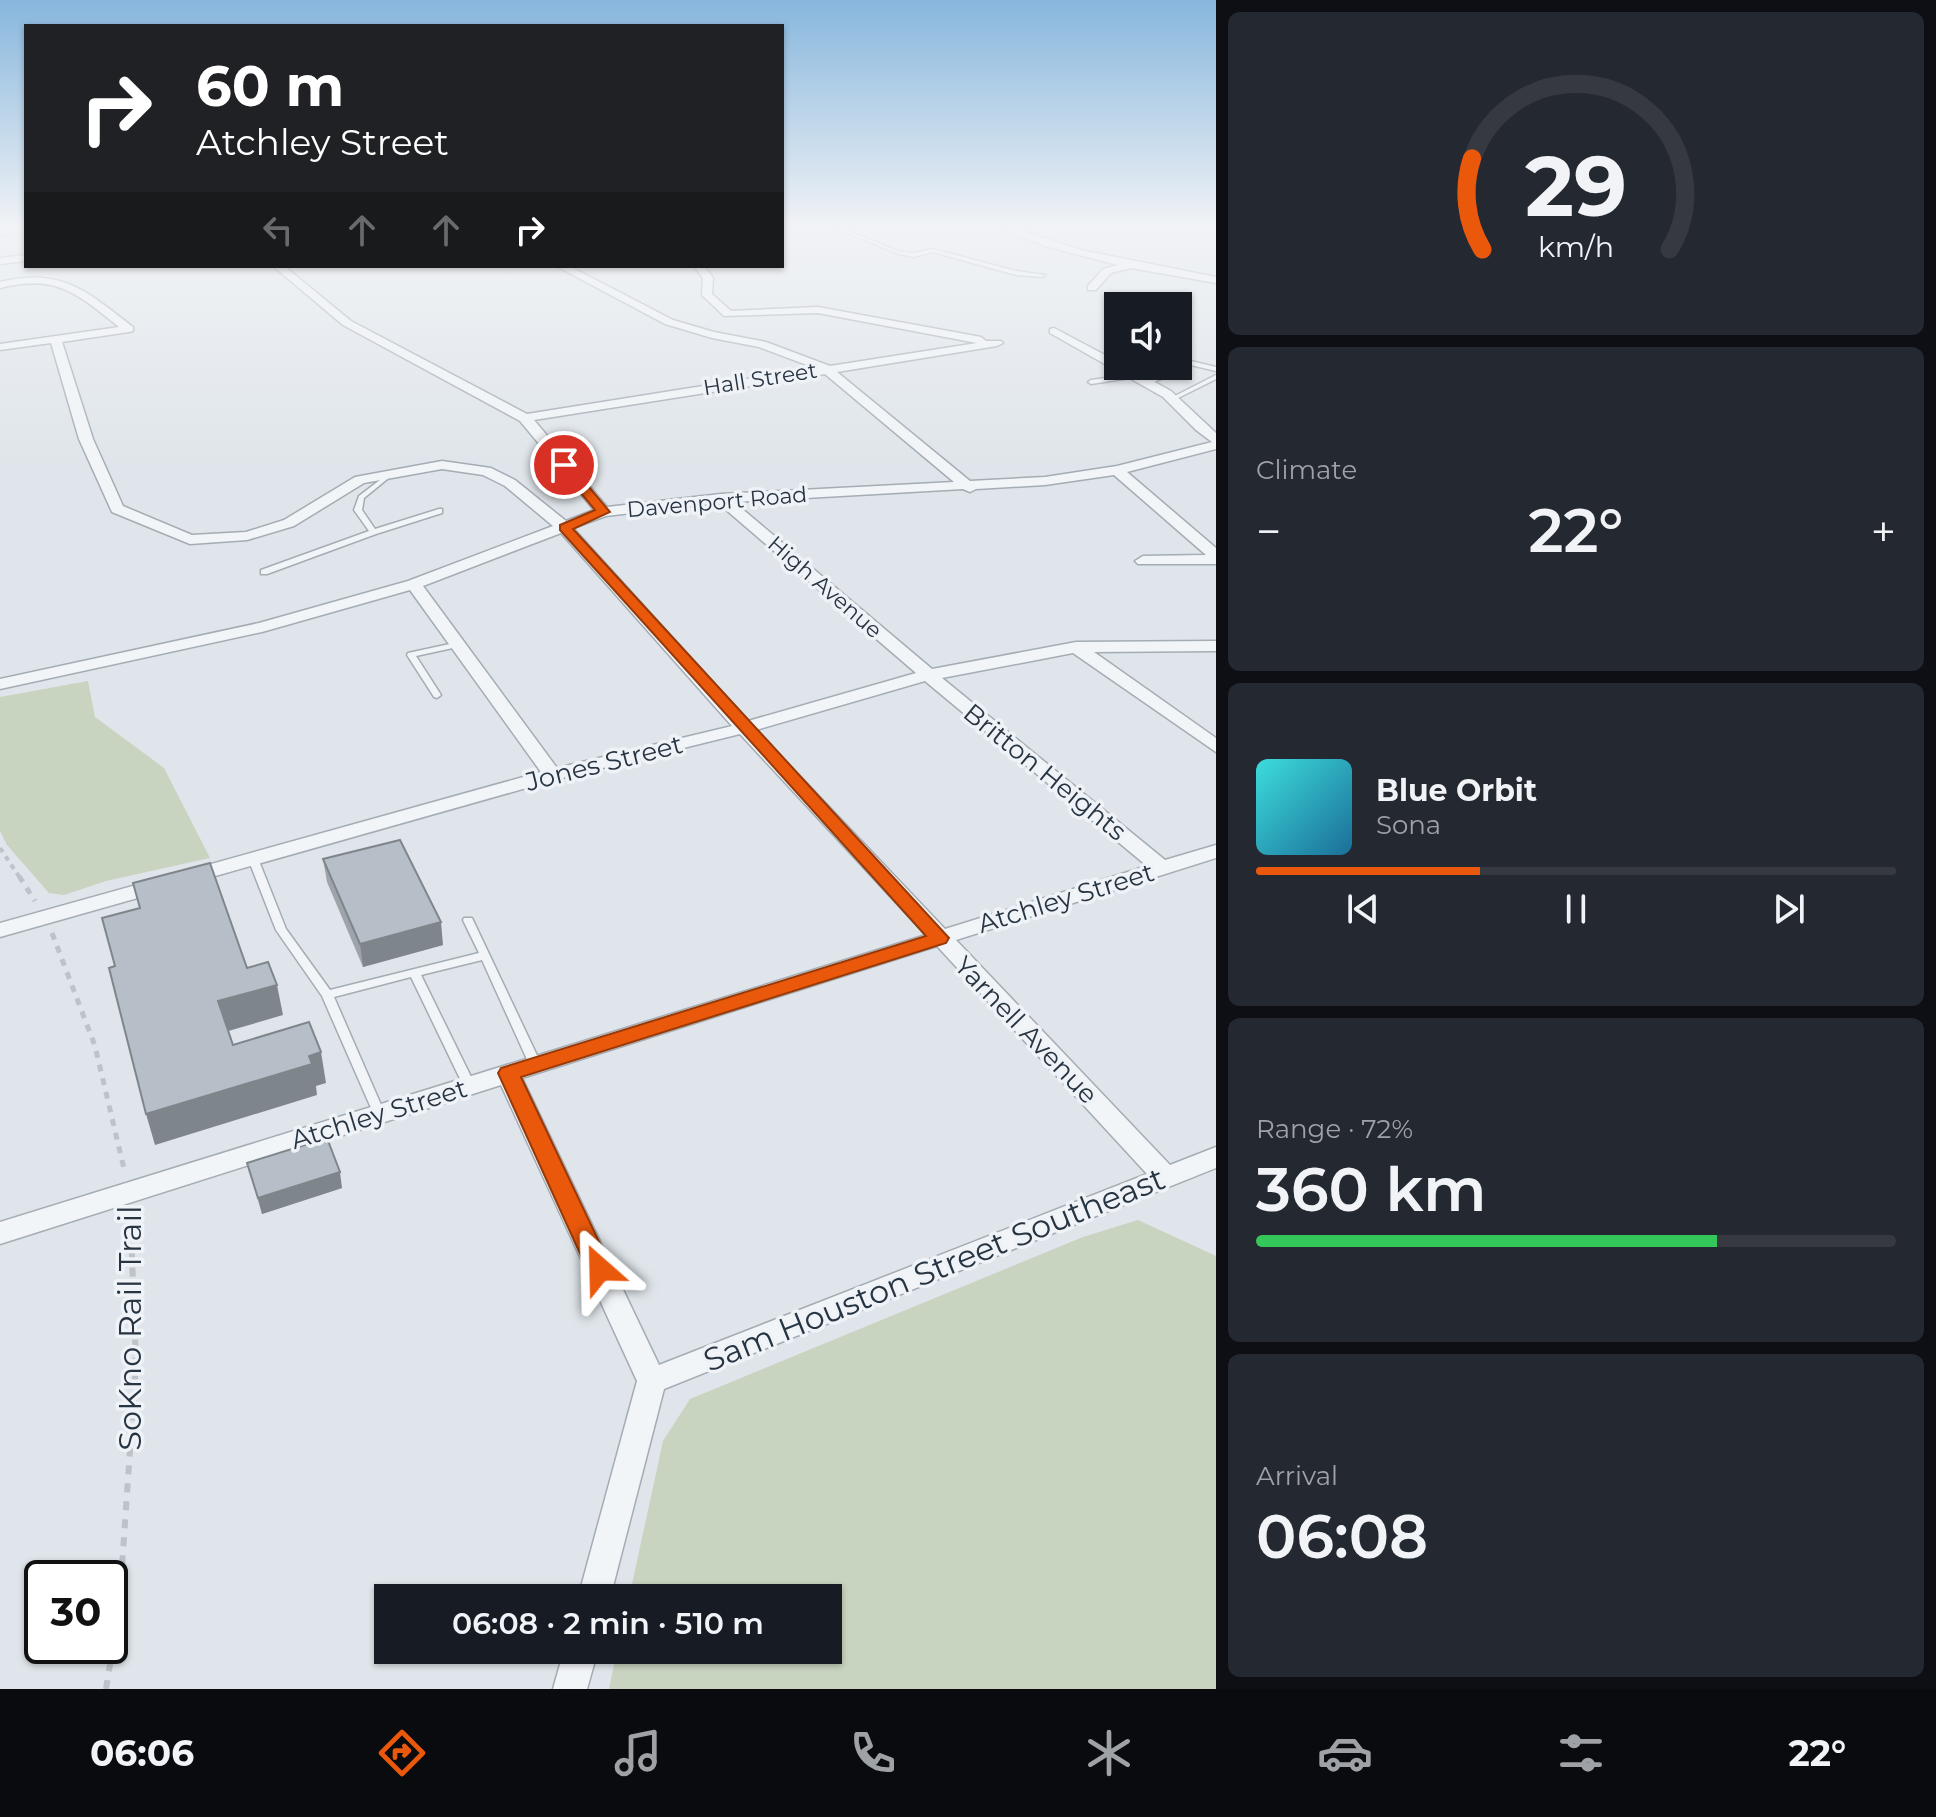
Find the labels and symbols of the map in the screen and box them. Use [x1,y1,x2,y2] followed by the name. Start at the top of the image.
[701,357,819,401] street label: Hall Street
[530,431,598,499] pin
[626,481,808,523] street label: Davenport Road
[762,530,888,644] street label: High Avenue
[957,697,1133,847] street label: Britton Heights
[521,728,686,798] street label: Jones Street
[974,856,1158,940] street label: Atchley Street
[948,950,1104,1110] street label: Yarnell Avenue
[287,1072,471,1156] street label: Atchley Street
[698,1158,1170,1380] street label: Sam Houston Street Southeast
[110,1205,149,1451] street label: SoKno Rail Trail
[558,1227,642,1311] position arrow
[24,1560,128,1664] speed limit sign: 30

